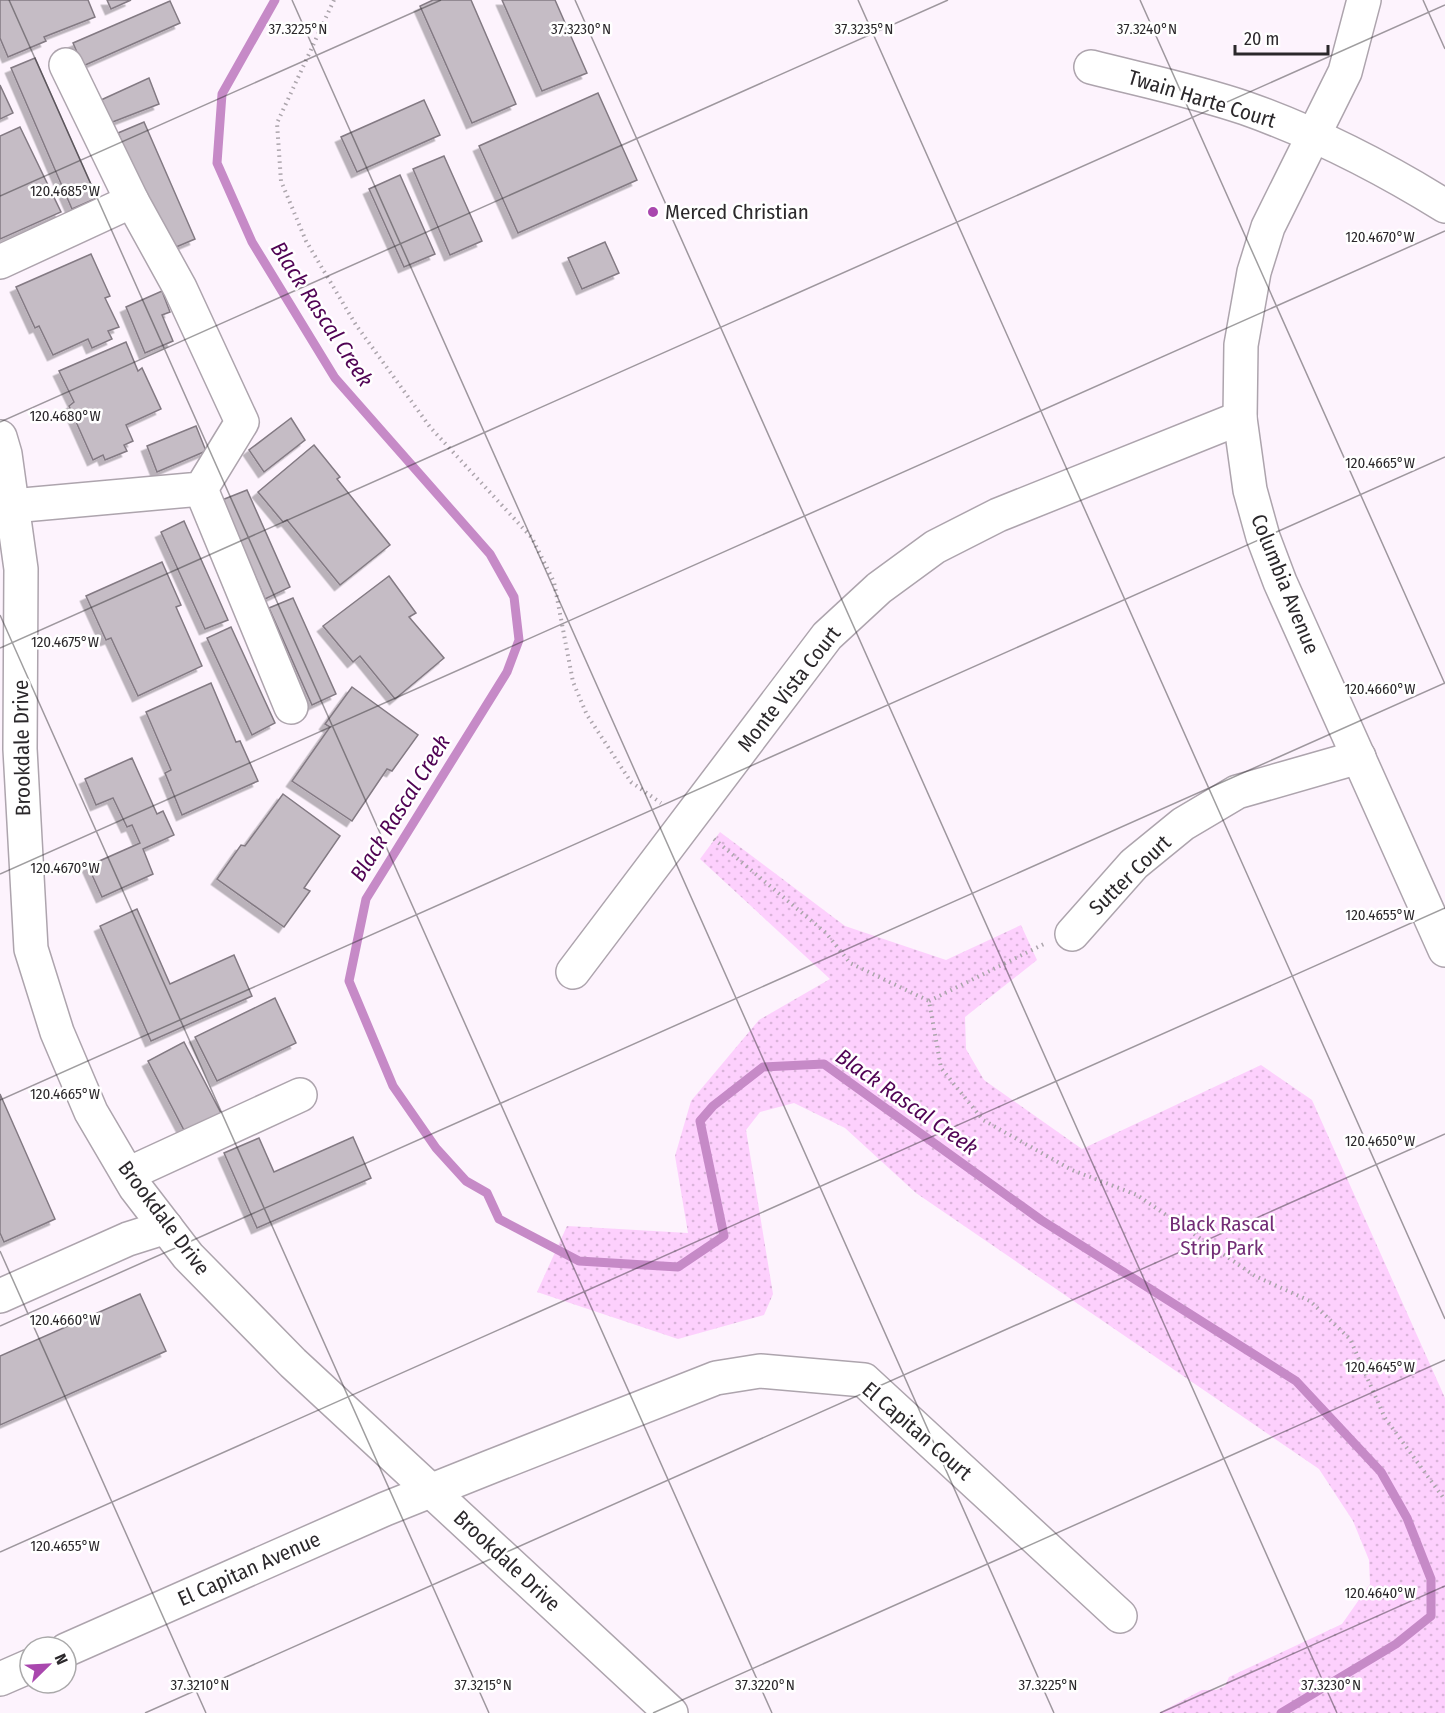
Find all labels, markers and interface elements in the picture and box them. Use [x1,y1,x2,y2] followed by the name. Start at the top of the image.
[1235,18,1328,56] scale bar
[269,20,327,38] text: 37.3225°N
[551,20,611,38] text: 37.3230°N
[835,20,893,38] text: 37.3235°N
[1117,20,1177,38] text: 37.3240°N
[1244,28,1279,50] text: 20 m
[1125,64,1279,134] street label: Twain Harte Court
[30,182,100,200] text: 120.4685°W
[665,199,809,225] place label: Merced Christian
[646,205,660,219] marker: Merced Christian
[1345,228,1415,246] text: 120.4670°W
[265,236,379,392] water label: Black Rascal Creek
[29,407,101,425] text: 120.4680°W
[1345,454,1415,472] text: 120.4665°W
[1245,510,1325,658] street label: Columbia Avenue
[732,621,846,757] street label: Monte Vista Court
[31,633,99,651] text: 120.4675°W
[8,680,36,816] street label: Brookdale Drive
[1344,680,1416,698] text: 120.4660°W
[344,730,456,886] water label: Black Rascal Creek
[1084,829,1177,920] street label: Sutter Court
[30,859,100,877] text: 120.4670°W
[1345,906,1415,924] text: 120.4655°W
[831,1043,983,1161] water label: Black Rascal Creek
[30,1085,100,1103] text: 120.4665°W
[1345,1132,1415,1150] text: 120.4650°W
[113,1156,215,1280] street label: Brookdale Drive
[1169,1211,1275,1261] park label: Black Rascal Strip Park
[29,1311,101,1329] text: 120.4660°W
[1345,1358,1415,1376] text: 120.4645°W
[857,1376,977,1486] street label: El Capitan Court
[448,1505,566,1617] street label: Brookdale Drive
[174,1526,324,1612] street label: El Capitan Avenue
[30,1537,100,1555] text: 120.4655°W
[1345,1584,1416,1602] text: 120.4640°W
[18,1635,78,1695] north arrow
[51,1651,72,1667] text: N
[171,1676,229,1694] text: 37.3210°N
[454,1676,512,1694] text: 37.3215°N
[735,1676,795,1694] text: 37.3220°N
[1019,1676,1077,1694] text: 37.3225°N
[1301,1676,1361,1694] text: 37.3230°N

